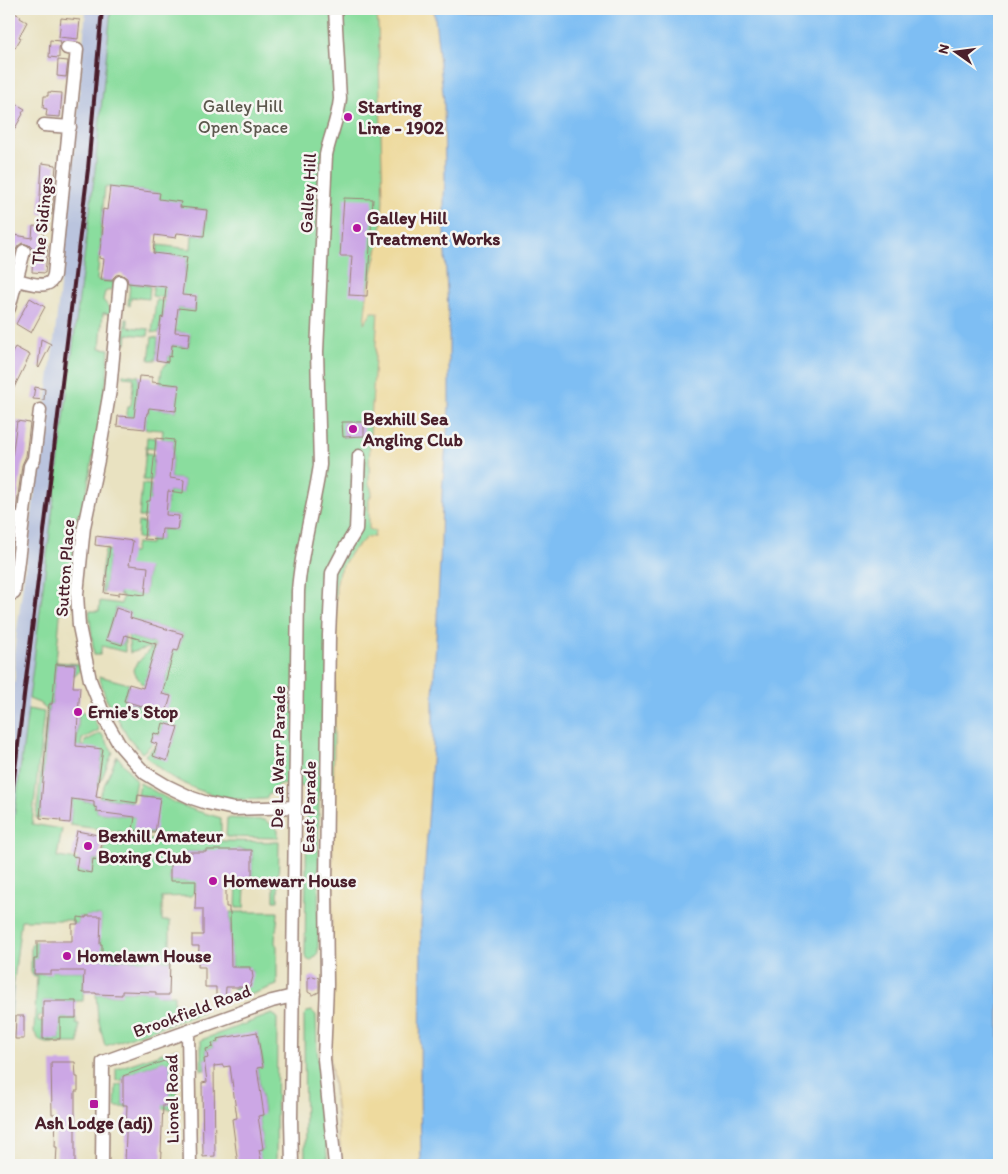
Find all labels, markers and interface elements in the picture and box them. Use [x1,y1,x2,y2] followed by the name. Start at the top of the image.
[930,28,980,78] north arrow
[934,42,953,56] text: N
[198,95,288,138] park label: Galley Hill Open Space
[358,96,445,139] place label: Starting Line - 1902
[342,111,354,123] marker: Starting Line - 1902
[295,152,321,234] street label: Galley Hill
[26,176,58,266] street label: The Sidings
[366,207,500,250] place label: Galley Hill Treatment Works
[351,222,363,234] marker: Galley Hill Treatment Works
[362,408,463,451] place label: Bexhill Sea Angling Club
[347,423,359,435] marker: Bexhill Sea Angling Club
[51,518,79,618] street label: Sutton Place
[266,685,290,829] street label: De La Warr Parade
[88,701,178,723] place label: Ernie's Stop
[72,706,84,718] marker: Ernie's Stop
[297,761,321,853] street label: East Parade
[98,825,224,868] place label: Bexhill Amateur Boxing Club
[82,840,94,852] marker: Bexhill Amateur Boxing Club
[223,870,357,892] place label: Homewarr House
[207,875,219,887] marker: Homewarr House
[77,945,212,967] place label: Homelawn House
[61,950,73,962] marker: Homelawn House
[130,979,254,1043] street label: Brookfield Road
[160,1054,184,1144] street label: Lionel Road
[88,1098,100,1110] marker: Ash Lodge (adj)
[34,1112,153,1134] place label: Ash Lodge (adj)

